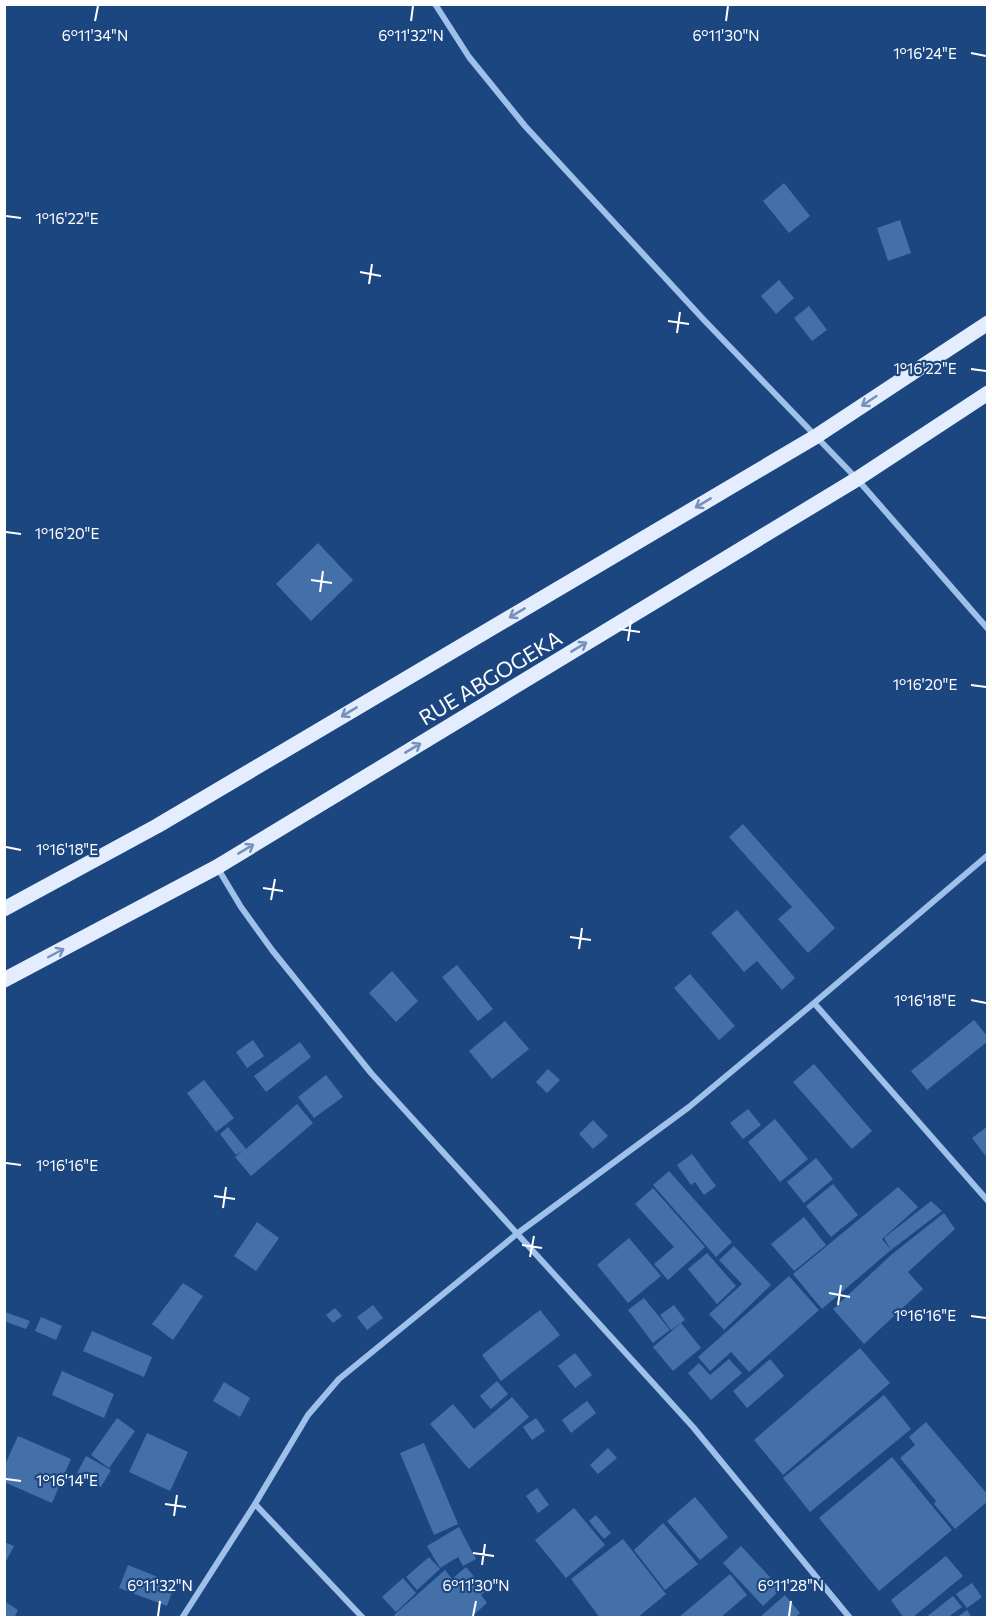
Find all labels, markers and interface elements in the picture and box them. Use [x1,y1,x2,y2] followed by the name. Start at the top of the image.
[62,26,128,44] text: 6°11'34"N
[378,26,444,44] text: 6°11'32"N
[692,26,760,44] text: 6°11'30"N
[893,44,957,62] text: 1°16'24"E
[35,209,99,227] text: 1°16'22"E
[893,359,957,377] text: 1°16'22"E
[861,395,877,407] one-way arrow
[695,498,712,510] one-way arrow
[35,524,99,542] text: 1°16'20"E
[509,607,526,619] one-way arrow
[414,624,566,730] street label: RUE ABGOGEKA
[570,641,587,653] one-way arrow
[893,675,957,693] text: 1°16'20"E
[341,707,358,719] one-way arrow
[404,742,421,754] one-way arrow
[36,840,98,858] text: 1°16'18"E
[237,843,254,855] one-way arrow
[47,947,64,959] one-way arrow
[894,991,956,1009] text: 1°16'18"E
[36,1156,98,1174] text: 1°16'16"E
[894,1306,956,1324] text: 1°16'16"E
[36,1471,98,1489] text: 1°16'14"E
[127,1576,193,1594] text: 6°11'32"N
[442,1576,510,1594] text: 6°11'30"N
[758,1576,824,1594] text: 6°11'28"N

